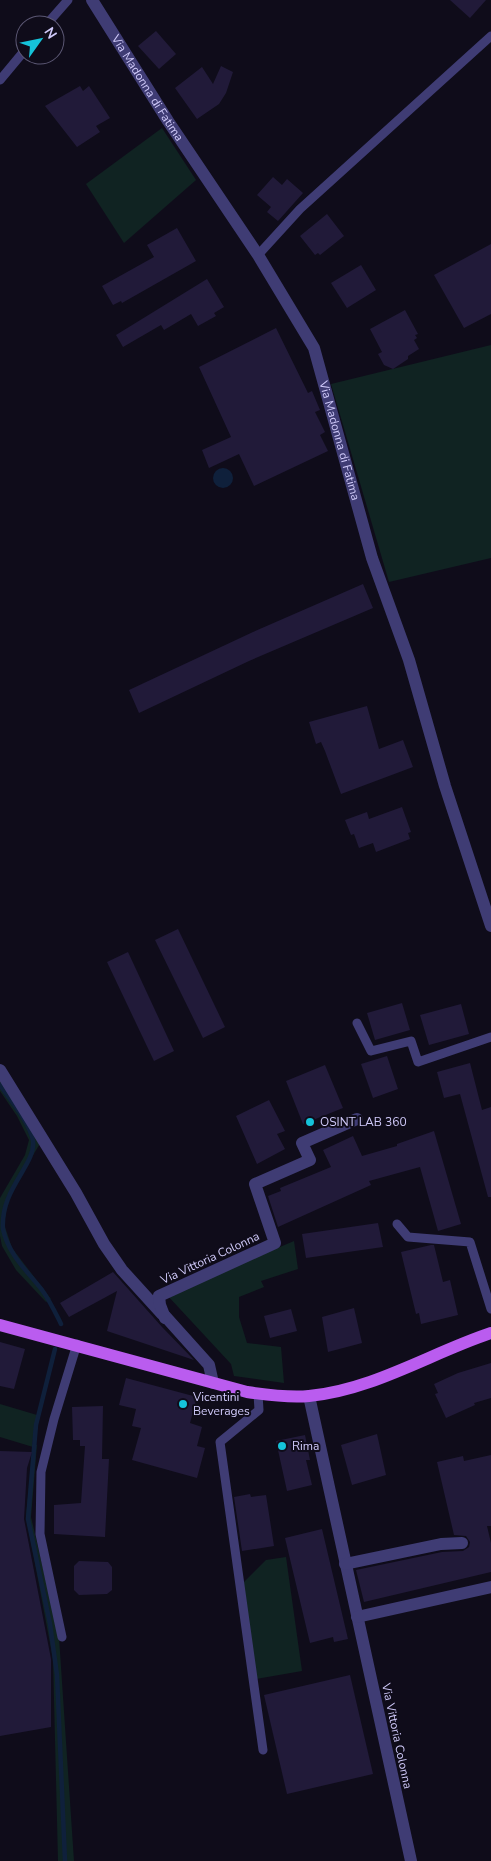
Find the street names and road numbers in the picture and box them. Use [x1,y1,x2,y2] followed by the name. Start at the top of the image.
[107,31,187,144] street label: Via Madonna di Fatima
[315,378,364,502] street label: Via Madonna di Fatima
[157,1228,262,1288] street label: Via Vittoria Colonna
[378,1681,416,1790] street label: Via Vittoria Colonna

